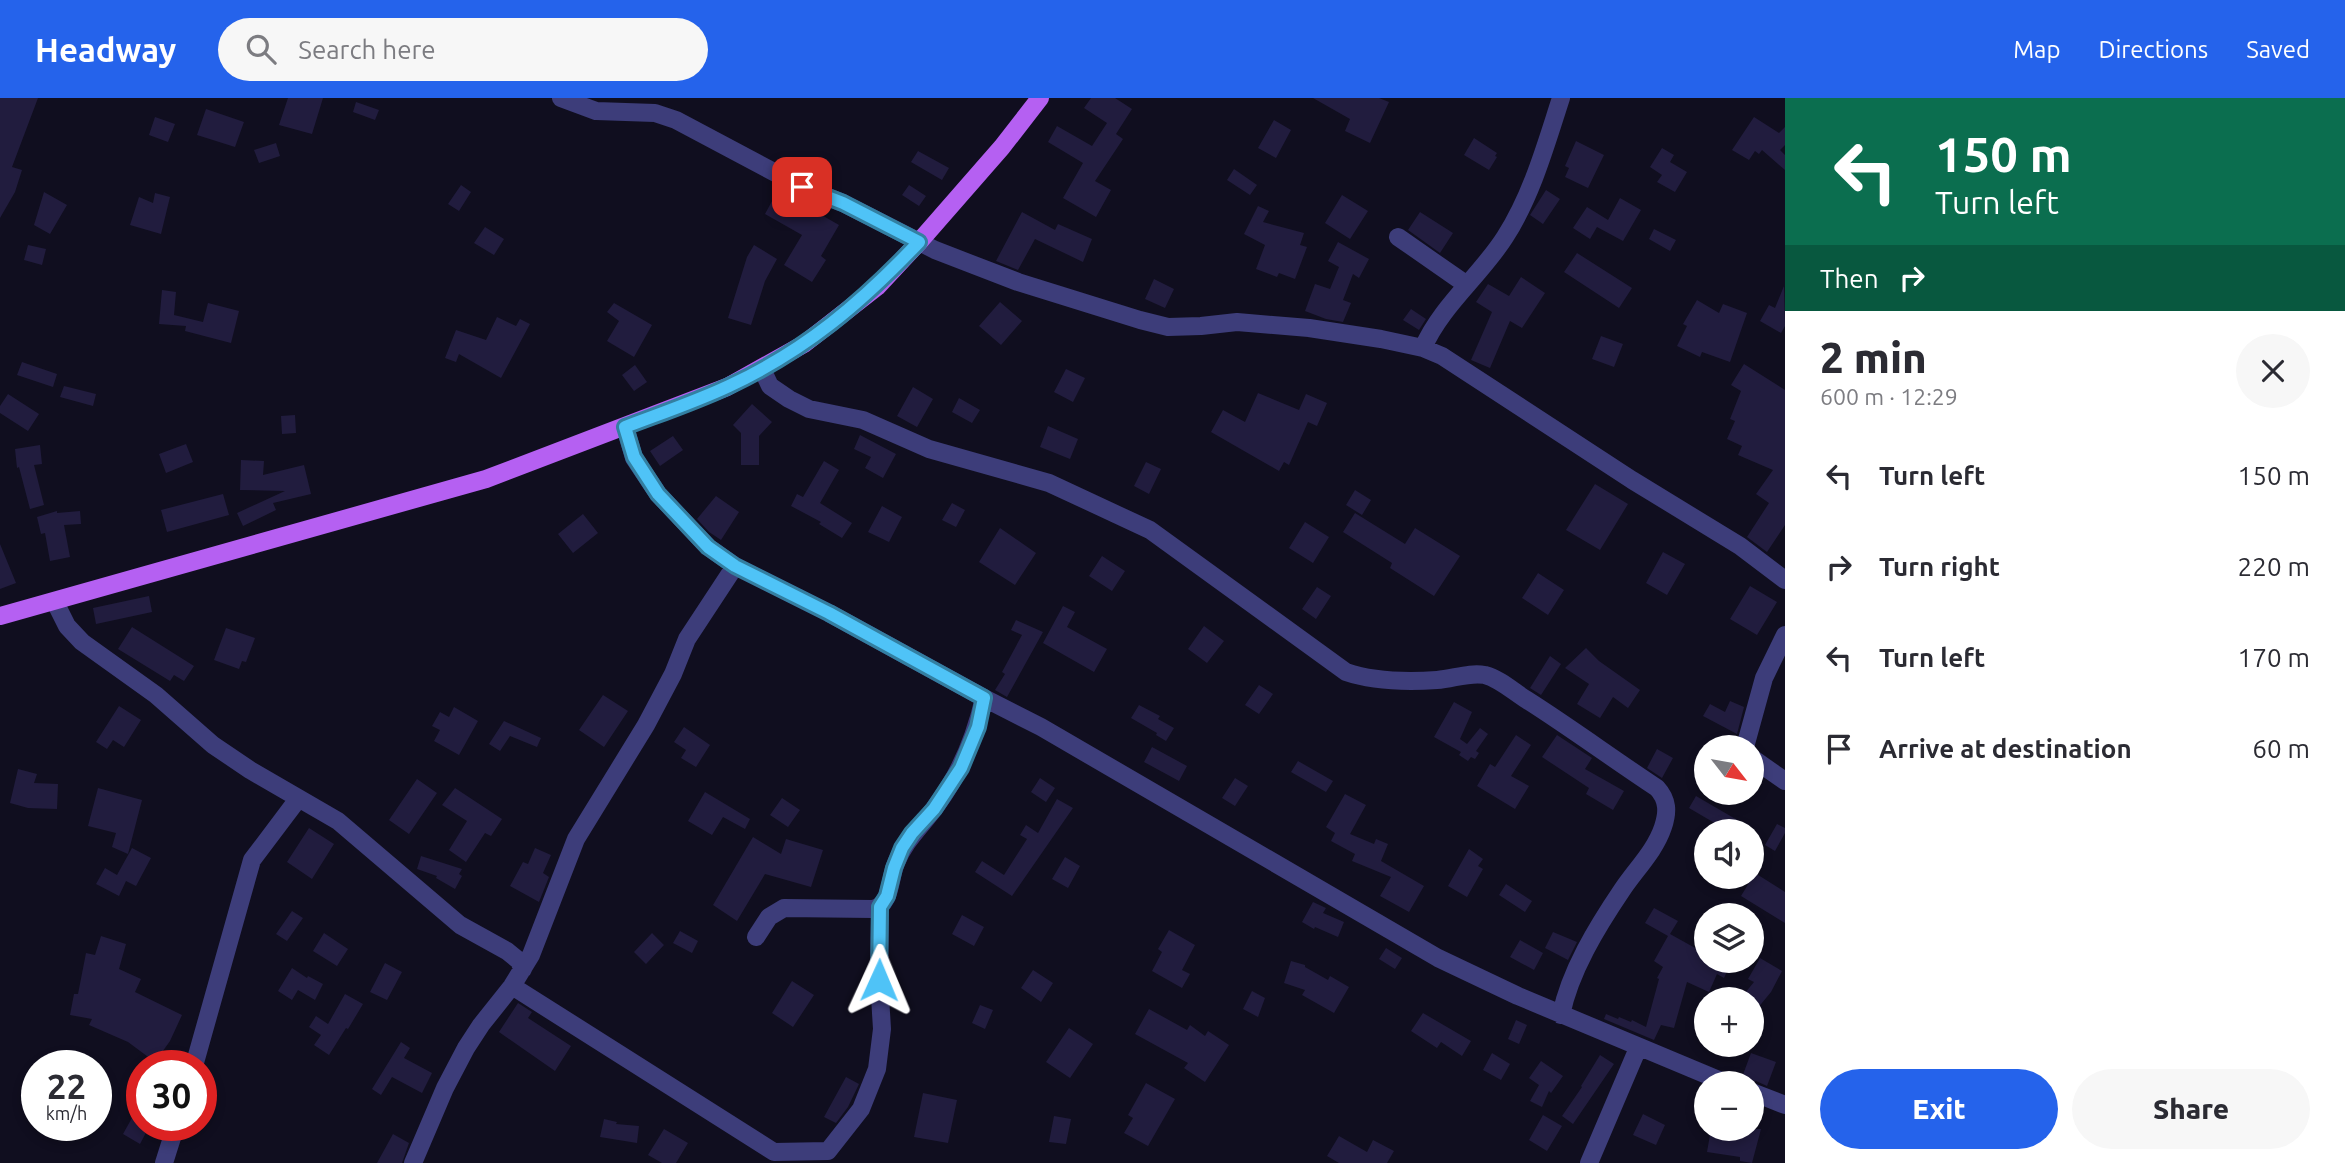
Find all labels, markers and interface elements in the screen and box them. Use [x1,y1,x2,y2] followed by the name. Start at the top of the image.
[218,18,708,81] search box
[242,30,280,68] icon: search
[35,31,176,68] text: Headway
[298,35,436,64] text: Search here
[2013,36,2060,63] text: Map
[2098,36,2208,63] text: Directions
[2246,36,2310,63] text: Saved
[1820,126,1911,217] icon: left
[1935,126,2072,181] text: 150 m
[772,157,832,217] pin
[783,168,821,206] icon: arrive
[1935,184,2059,220] text: Turn left
[1893,259,1931,297] icon: right
[1820,264,1879,293] text: Then
[1820,334,1927,381] text: 2 min
[2236,334,2310,408] button: close
[1820,384,1958,409] text: 600 m · 12:29
[1820,457,1858,495] icon: left
[1879,461,1985,490] text: Turn left
[2238,461,2310,490] text: 150 m
[1820,548,1858,586] icon: right
[1879,552,2000,581] text: Turn right
[2238,552,2310,581] text: 220 m
[1820,639,1858,677] icon: left
[1879,643,1985,672] text: Turn left
[2238,643,2310,672] text: 170 m
[1820,730,1858,768] icon: arrive
[1879,734,2132,763] text: Arrive at destination
[2252,734,2310,763] text: 60 m
[1694,735,1764,805] north arrow
[1694,735,1764,1141] map controls
[1694,819,1764,889] button: sound
[1694,903,1764,973] button: layers
[842,943,916,1017] position arrow
[1694,987,1764,1057] button: +
[126,1050,217,1141] speed limit sign: 30
[47,1066,86,1106] text: 22
[1820,1069,2058,1149] button: Exit
[2072,1069,2310,1149] button: Share
[1694,1071,1764,1141] button: −
[46,1103,87,1123] text: km/h

